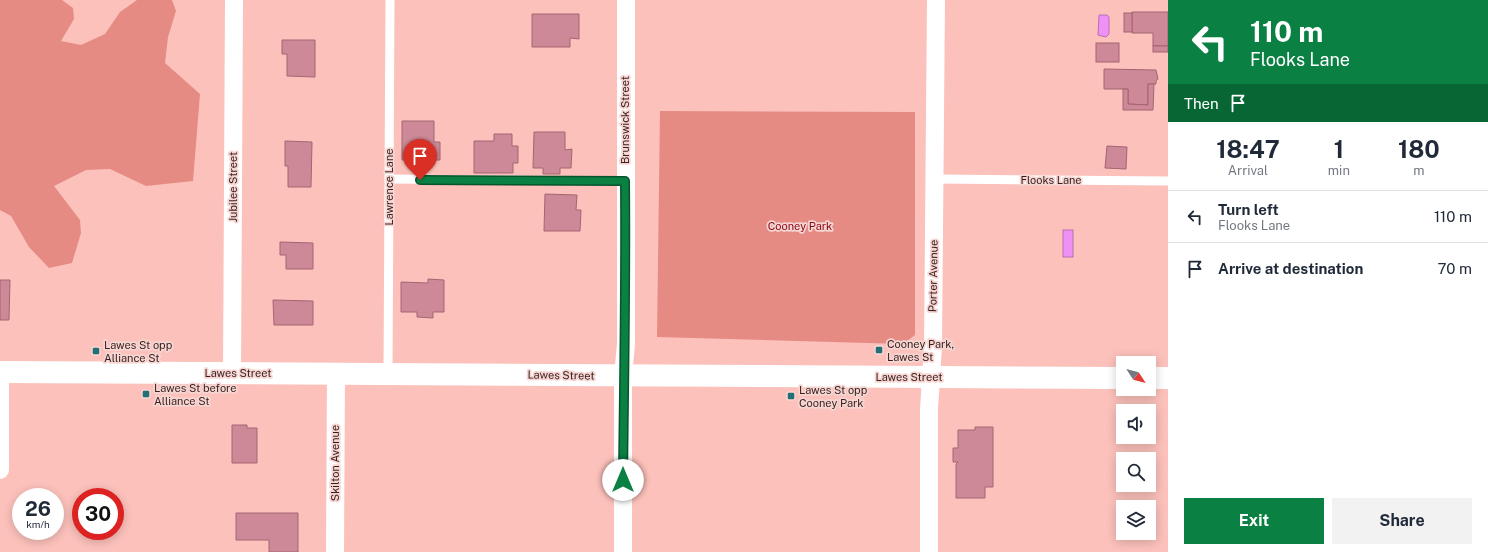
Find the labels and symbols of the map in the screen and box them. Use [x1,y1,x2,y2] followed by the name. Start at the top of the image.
[619,76,631,164] street label: Brunswick Street
[403,139,437,180] pin
[383,148,395,226] street label: Lawrence Lane
[227,152,239,222] street label: Jubilee Street
[1020,174,1082,186] street label: Flooks Lane
[768,220,832,232] park label: Cooney Park
[926,240,940,312] street label: Porter Avenue
[887,338,954,363] place label: Cooney Park, Lawes St
[104,339,173,364] place label: Lawes St opp Alliance St
[874,345,884,355] marker: Cooney Park, Lawes St
[91,346,101,356] marker: Lawes St opp Alliance St
[1116,356,1156,396] north arrow
[204,367,272,379] street label: Lawes Street
[527,368,595,382] street label: Lawes Street
[875,371,943,383] street label: Lawes Street
[154,382,237,407] place label: Lawes St before Alliance St
[799,384,868,409] place label: Lawes St opp Cooney Park
[141,389,151,399] marker: Lawes St before Alliance St
[786,391,796,401] marker: Lawes St opp Cooney Park
[329,425,341,501] street label: Skilton Avenue
[602,459,644,501] position arrow
[72,488,124,540] speed limit sign: 30

